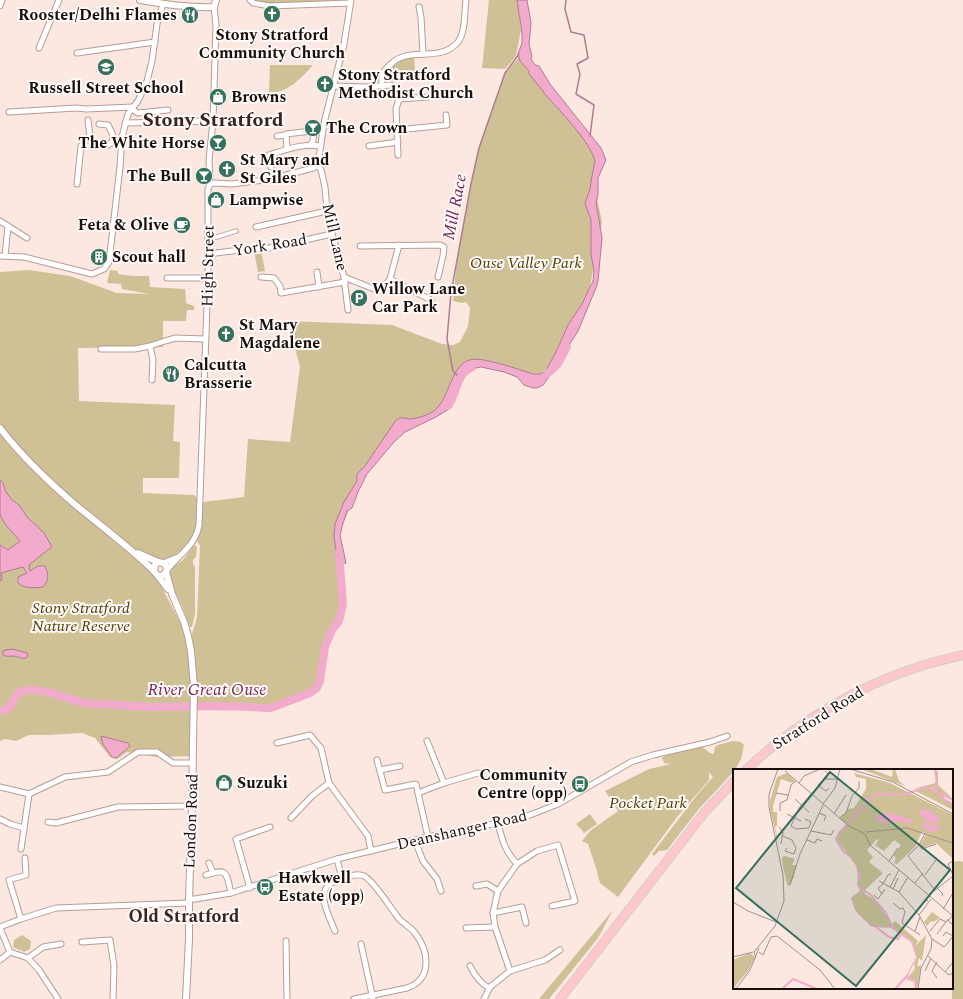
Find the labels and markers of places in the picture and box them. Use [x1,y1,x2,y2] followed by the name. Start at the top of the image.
[18,3,177,27] place label: Rooster/Delhi Flames
[262,4,282,24] church icon: Stony Stratford Community Church
[180,5,200,25] restaurant icon: Rooster/Delhi Flames
[199,23,345,65] place label: Stony Stratford Community Church
[96,57,116,77] school or university icon: Russell Street School
[338,63,474,105] place label: Stony Stratford Methodist Church
[315,74,335,94] church icon: Stony Stratford Methodist Church
[28,76,184,100] place label: Russell Street School
[231,85,286,109] place label: Browns
[208,87,228,107] shop icon: Browns
[326,116,408,140] place label: The Crown
[303,118,323,138] bar icon: The Crown
[78,131,205,155] place label: The White Horse
[208,133,228,153] bar icon: The White Horse
[240,148,330,190] place label: St Mary and St Giles
[217,159,237,179] church icon: St Mary and St Giles
[127,164,191,188] place label: The Bull
[194,166,214,186] bar icon: The Bull
[229,188,303,212] place label: Lampwise
[206,190,226,210] shop icon: Lampwise
[78,213,169,237] place label: Feta & Olive
[172,215,192,235] cafe icon: Feta & Olive
[112,245,186,269] place label: Scout hall
[89,247,109,267] building icon: Scout hall
[372,277,465,319] place label: Willow Lane Car Park
[349,288,369,308] parking icon: Willow Lane Car Park
[239,313,320,355] place label: St Mary Magdalene
[216,324,236,344] church icon: St Mary Magdalene
[184,353,252,395] place label: Calcutta Brasserie
[161,364,181,384] restaurant icon: Calcutta Brasserie
[477,763,568,805] place label: Community Centre (opp)
[237,771,288,795] place label: Suzuki
[214,773,234,793] shop icon: Suzuki
[570,774,590,794] bus stop icon: Community Centre (opp)
[278,866,364,908] place label: Hawkwell Estate (opp)
[255,877,275,897] bus stop icon: Hawkwell Estate (opp)

